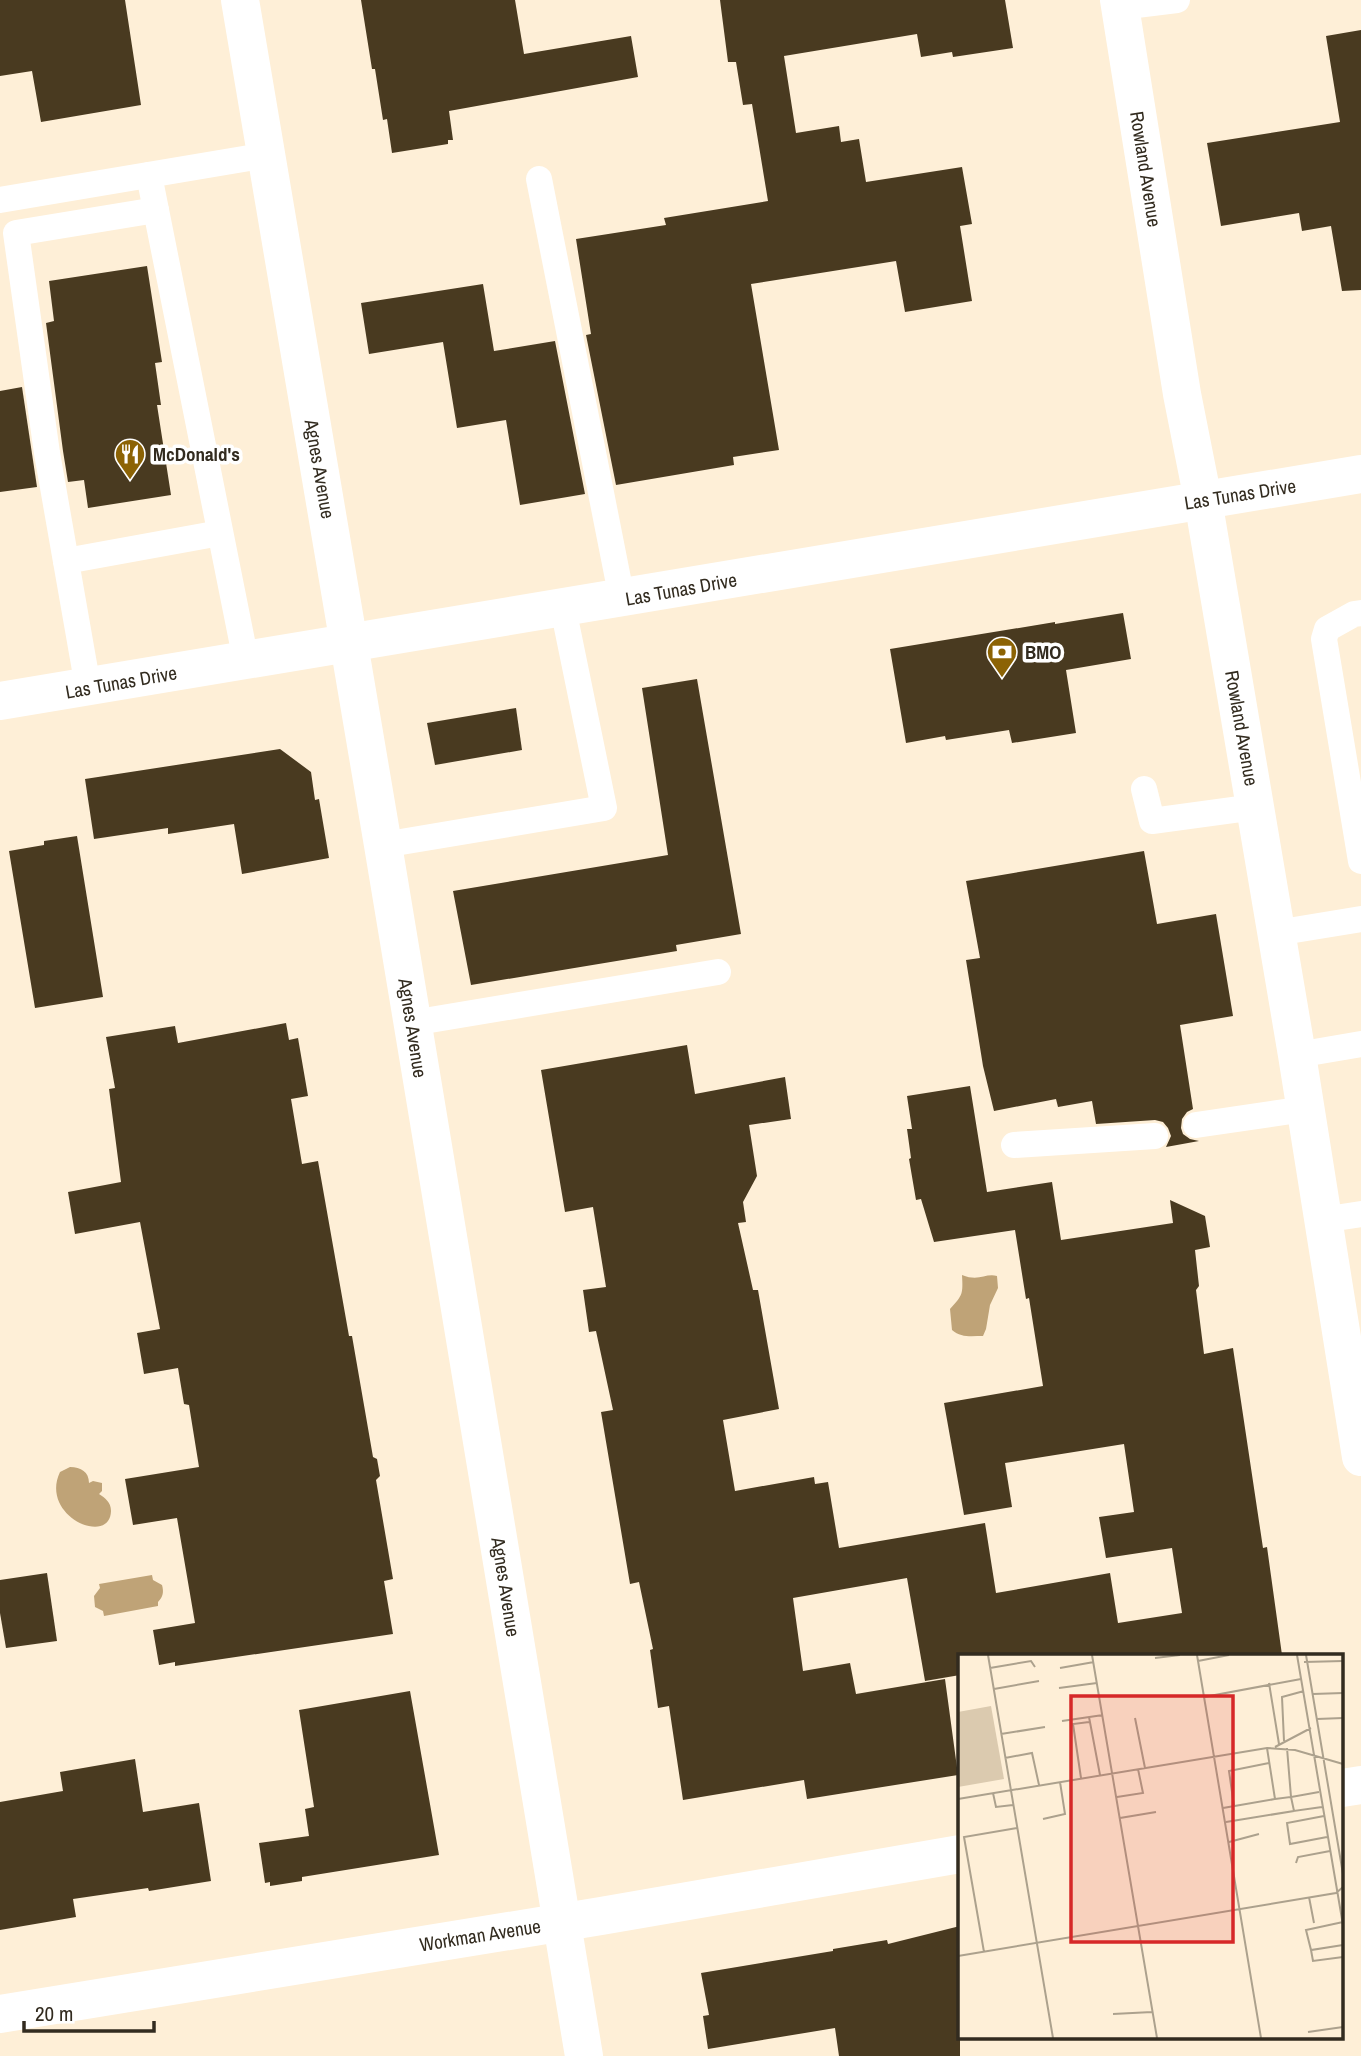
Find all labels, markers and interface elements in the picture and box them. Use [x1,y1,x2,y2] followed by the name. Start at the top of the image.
[1124,109,1168,229] street label: Rowland Avenue
[298,416,342,521] street label: Agnes Avenue
[113,437,147,481] restaurant icon: McDonald's
[153,441,240,467] place label: McDonald's
[1182,472,1298,516] street label: Las Tunas Drive
[623,566,739,612] street label: Las Tunas Drive
[985,635,1019,679] bank icon: BMO
[1025,639,1061,665] place label: BMO
[63,659,179,705] street label: Las Tunas Drive
[1219,668,1265,788] street label: Rowland Avenue
[392,975,434,1080] street label: Agnes Avenue
[485,1534,527,1639] street label: Agnes Avenue
[958,1654,1344,2038] inset map
[418,1913,542,1957] street label: Workman Avenue
[24,1990,154,2034] scale bar
[35,1999,73,2028] text: 20 m

